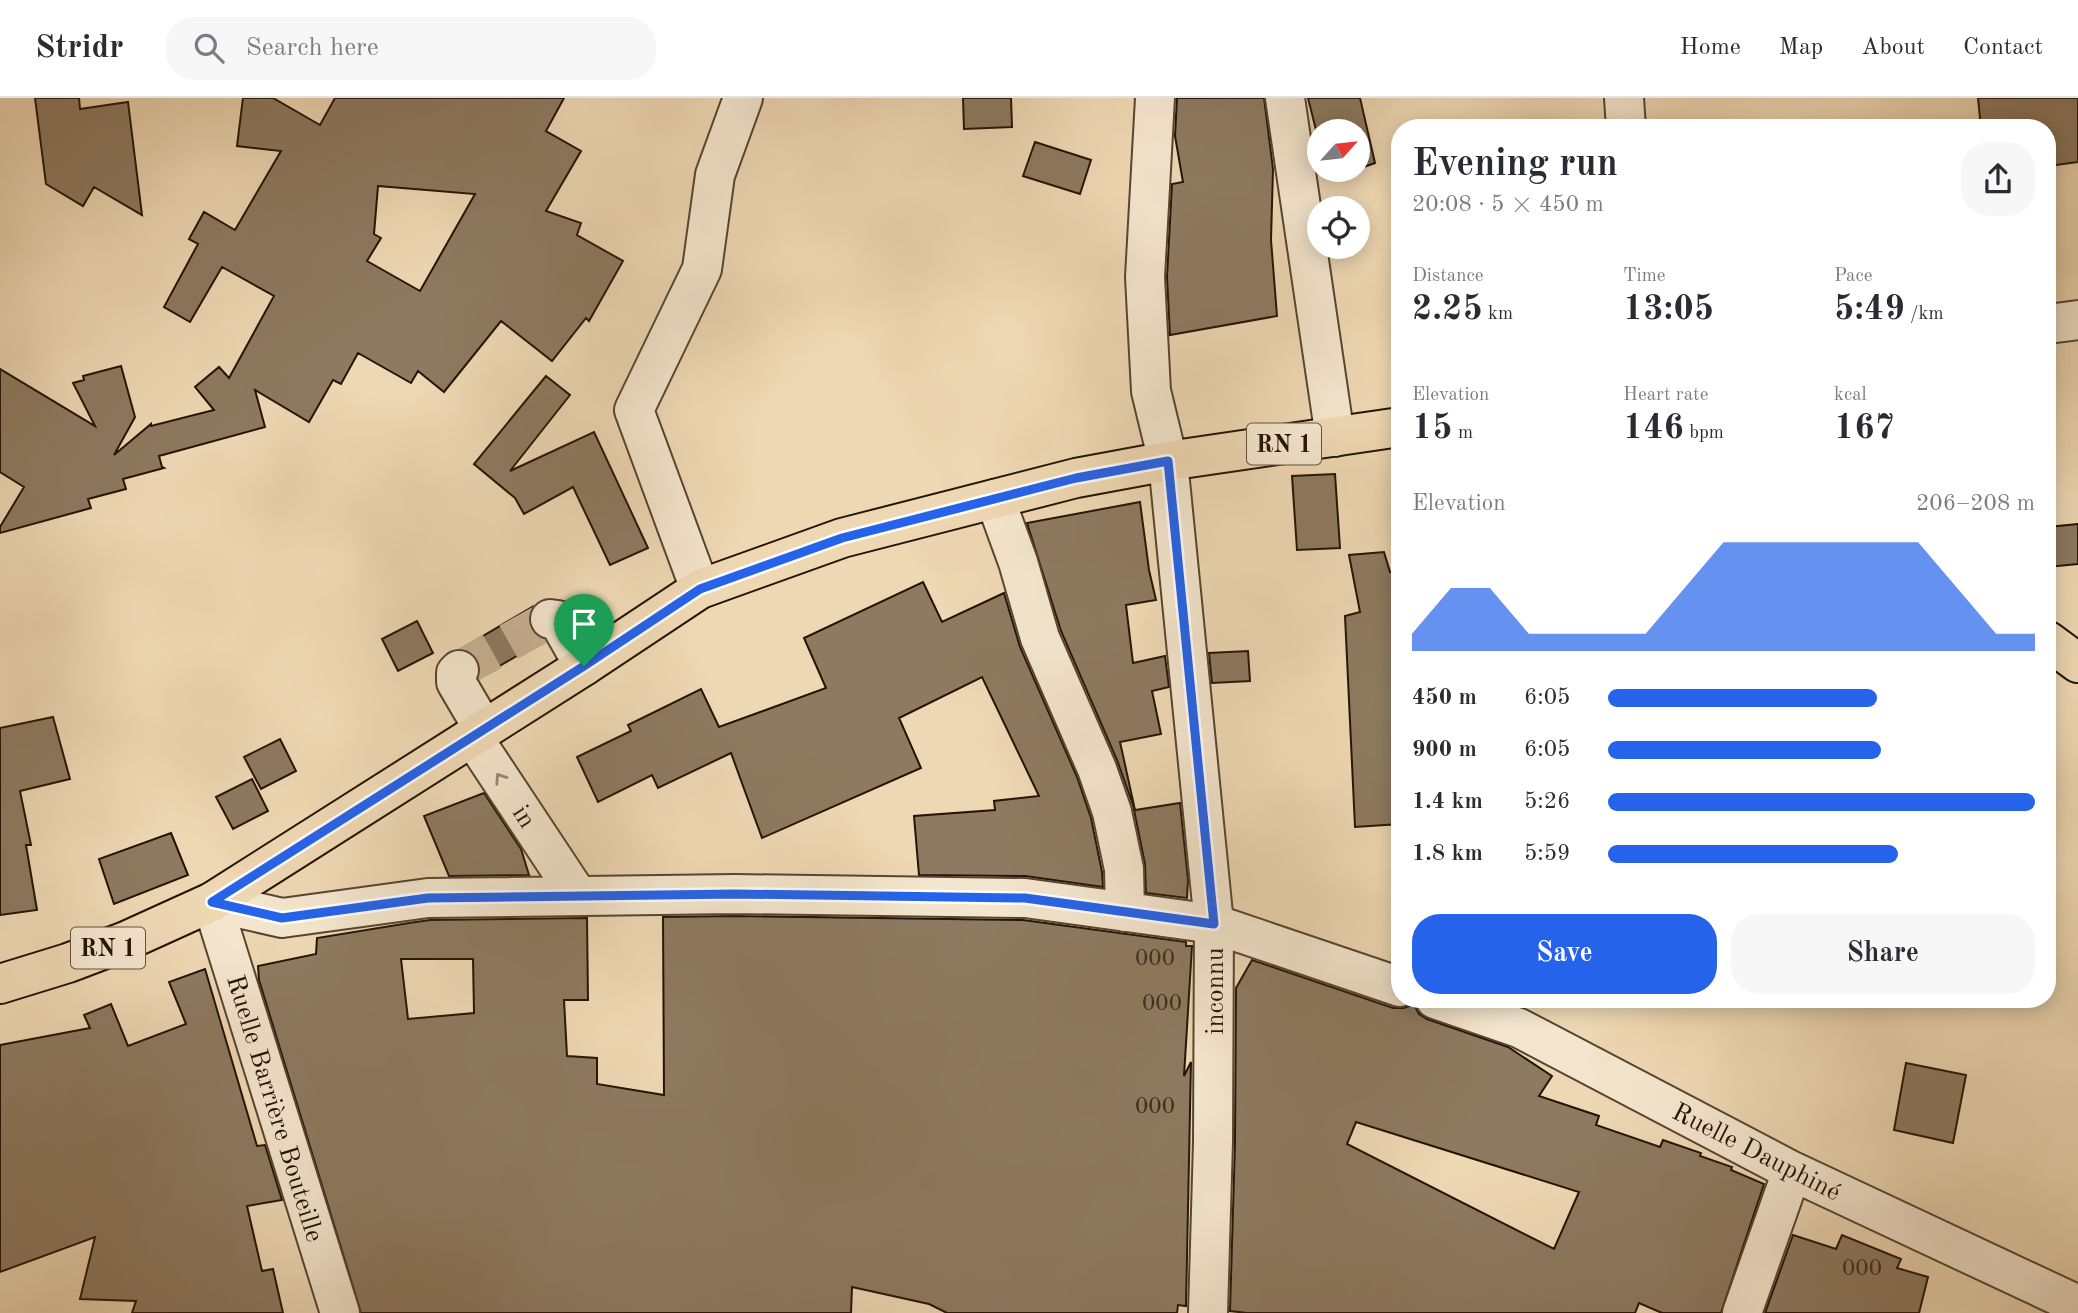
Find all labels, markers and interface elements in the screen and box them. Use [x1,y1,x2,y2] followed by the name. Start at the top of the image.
[166,17,656,80] search box
[190,29,228,67] icon: search
[35,32,124,65] text: Stridr
[246,35,379,61] text: Search here
[1680,36,1741,60] text: Home
[1779,36,1823,60] text: Map
[1861,36,1925,60] text: About
[1963,36,2043,60] text: Contact
[1307,119,1370,182] north arrow
[1307,119,1370,259] map controls
[1961,142,2035,216] button: share
[1412,146,1618,184] text: Evening run
[1412,193,1604,216] text: 20:08 · 5 × 450 m
[1307,196,1370,259] button: locate
[1412,267,1484,286] text: Distance
[1623,267,1666,286] text: Time
[1834,267,1873,286] text: Pace
[1412,292,1483,327] text: 2.25
[1623,292,1714,327] text: 13:05
[1834,292,1905,327] text: 5:49
[1483,305,1513,324] text: km
[1905,305,1944,324] text: /km
[1412,386,1489,405] text: Elevation
[1623,386,1708,405] text: Heart rate
[1834,386,1867,405] text: kcal
[1412,411,1453,446] text: 15
[1623,411,1684,446] text: 146
[1834,411,1895,446] text: 167
[1247,424,1321,464] road number: RN 1
[1453,424,1473,443] text: m
[1684,424,1724,443] text: bpm
[1412,492,1506,515] text: Elevation
[1916,492,2035,515] text: 206–208 m
[554,594,614,666] pin
[565,605,603,643] icon: arrive
[1412,686,1477,709] text: 450 m
[1524,686,1570,709] text: 6:05
[1412,738,1477,761] text: 900 m
[1524,738,1570,761] text: 6:05
[496,773,508,786] one-way arrow
[1412,790,1483,813] text: 1.4 km
[1524,790,1570,813] text: 5:26
[507,801,540,833] street label: in
[1412,842,1483,865] text: 1.8 km
[1524,842,1570,865] text: 5:59
[1412,914,1717,994] button: Save
[1731,914,2035,994] button: Share
[71,928,145,968] road number: RN 1
[1135,947,1175,970] house number: 000
[1203,947,1229,1035] street label: inconnu
[221,972,327,1245] street label: Ruelle Barrière Bouteille
[1142,992,1182,1015] house number: 000
[1135,1095,1175,1118] house number: 000
[1668,1099,1845,1206] street label: Ruelle Dauphiné
[1842,1257,1882,1280] house number: 000

